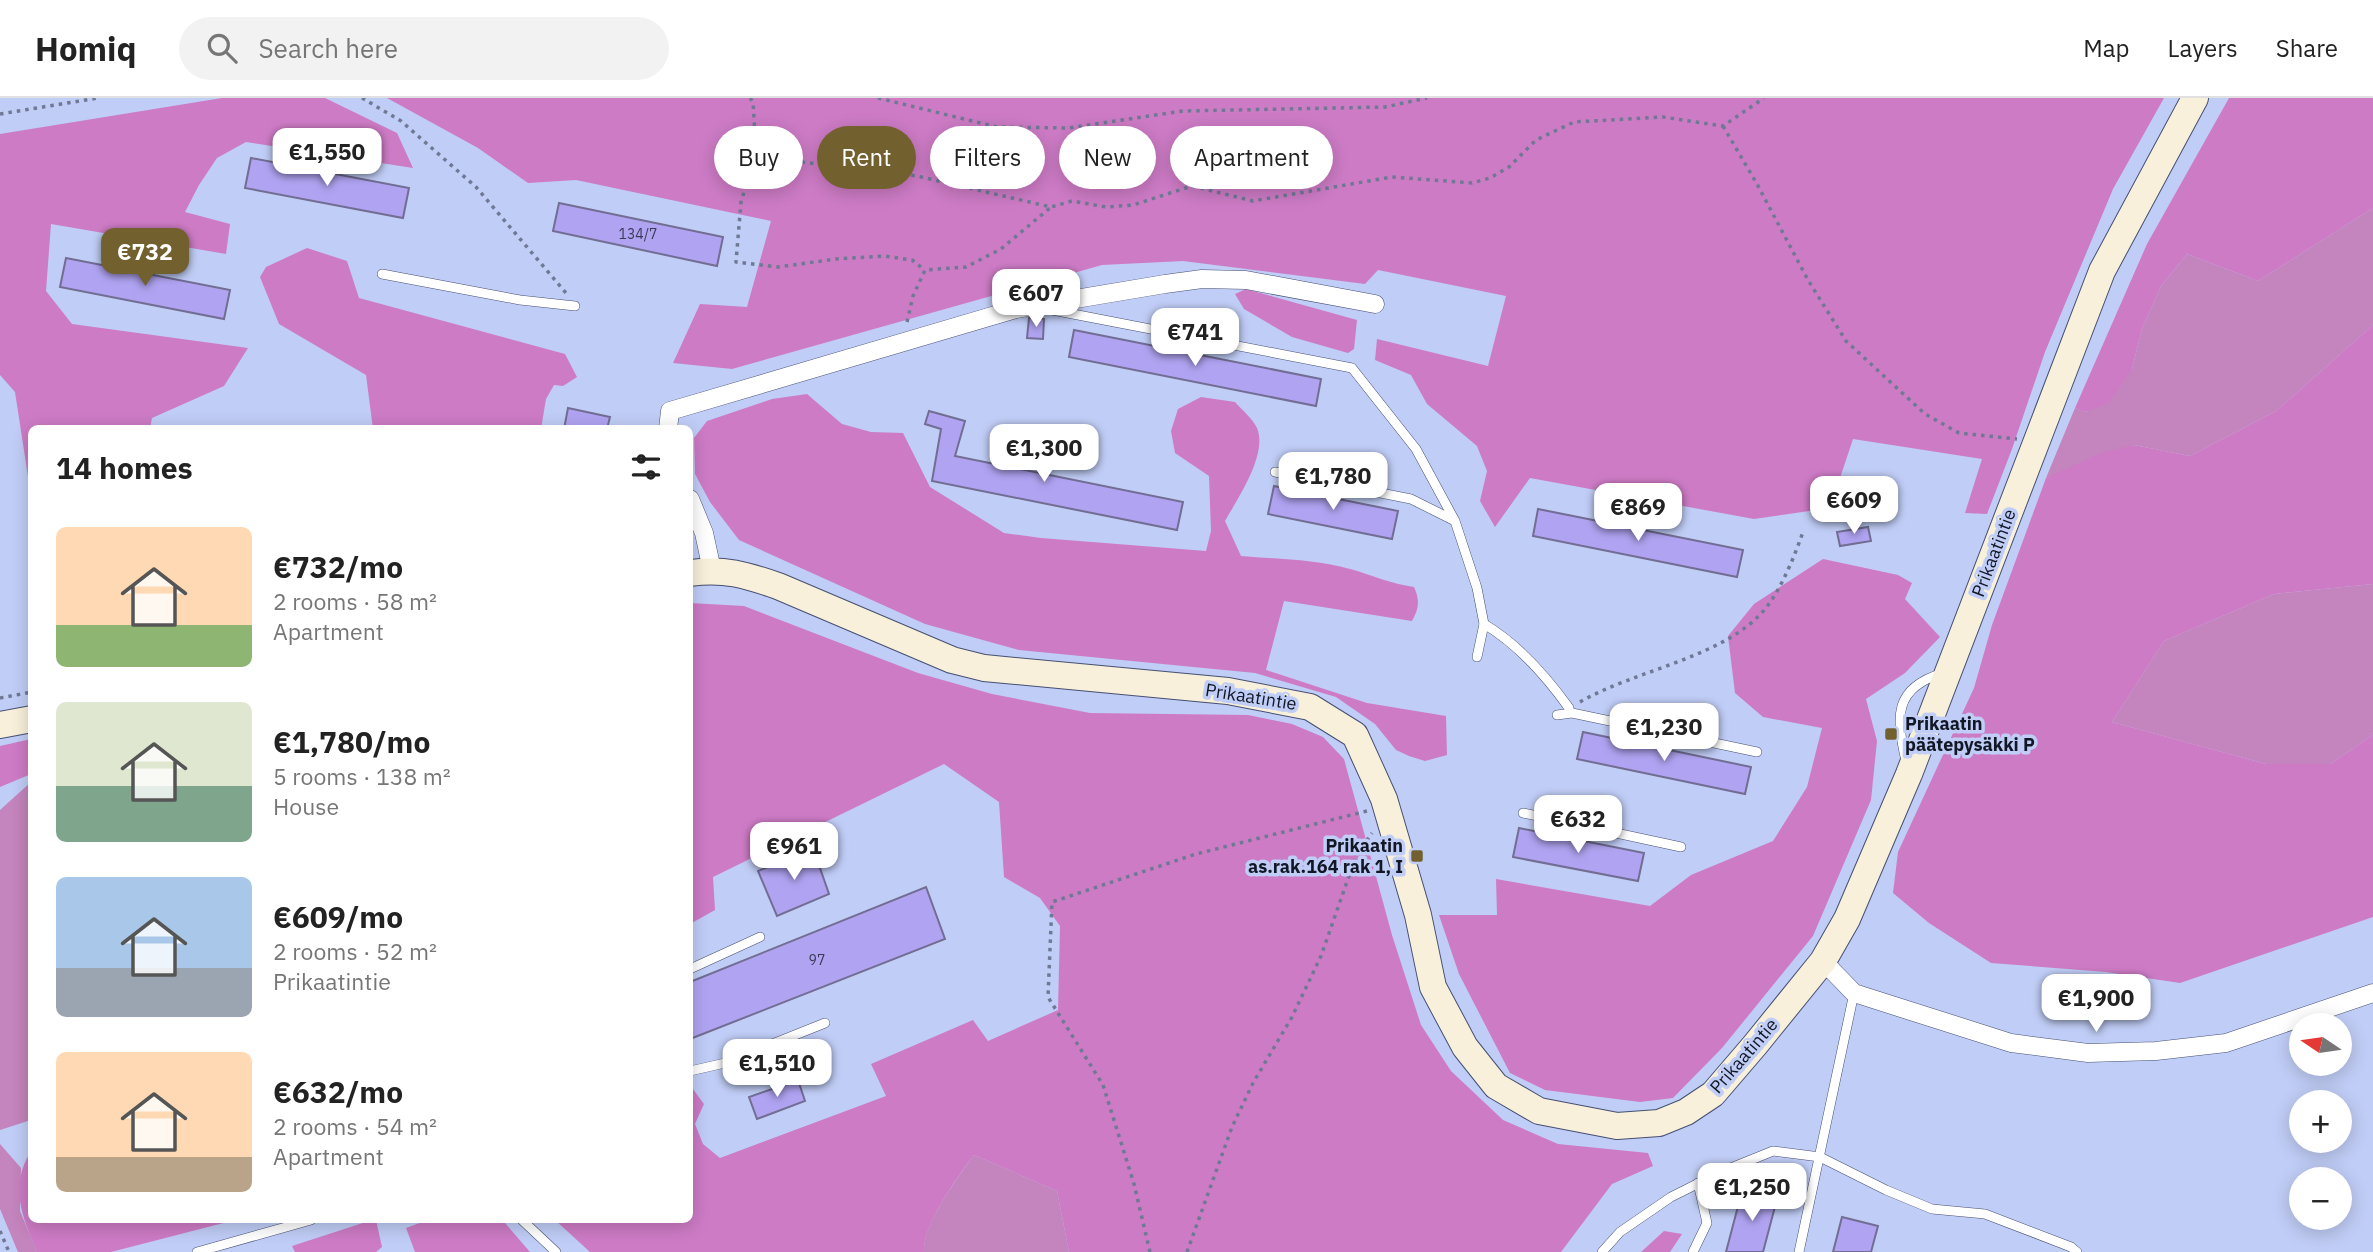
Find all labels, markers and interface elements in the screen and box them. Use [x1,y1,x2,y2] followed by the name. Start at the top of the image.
[179,17,669,80] search box
[35,27,137,70] text: Homiq
[203,29,241,67] icon: search
[259,31,398,65] text: Search here
[2083,32,2130,64] text: Map
[2168,32,2238,64] text: Layers
[2276,32,2338,64] text: Share
[714,126,803,189] chip: Buy
[817,126,916,189] chip: Rent
[930,126,1045,189] chip: Filters
[1059,126,1156,189] chip: New
[1170,126,1333,189] chip: Apartment
[270,129,384,188] pin: €1,550
[289,136,365,166] text: €1,550
[619,225,657,243] house number: 134/7
[104,228,186,288] pin: €732
[117,236,173,266] text: €732
[995,270,1077,329] pin: €607
[1008,277,1064,307] text: €607
[1154,308,1236,368] pin: €741
[1167,316,1223,346] text: €741
[987,424,1101,484] pin: €1,300
[1006,432,1082,462] text: €1,300
[56,448,193,487] text: 14 homes
[627,448,665,486] icon: filters
[1276,452,1390,512] pin: €1,780
[1295,460,1371,490] text: €1,780
[1813,476,1895,536] pin: €609
[1597,484,1679,543] pin: €869
[1826,484,1882,514] text: €609
[1610,491,1666,521] text: €869
[1966,506,2021,600] street label: Prikaatintie
[273,547,403,586] text: €732/mo
[112,555,196,639] icon: home
[273,586,437,616] text: 2 rooms · 58 m²
[273,616,384,646] text: Apartment
[1204,678,1299,715] street label: Prikaatintie
[1607,704,1721,763] pin: €1,230
[1626,711,1702,741] text: €1,230
[1905,712,2035,756] place label: Prikaatin päätepysäkki P
[273,722,430,761] text: €1,780/mo
[1883,726,1899,742] marker: Prikaatin päätepysäkki P
[112,730,196,814] icon: home
[273,761,451,791] text: 5 rooms · 138 m²
[273,791,339,821] text: House
[1537,796,1619,855] pin: €632
[1550,803,1606,833] text: €632
[753,822,835,882] pin: €961
[766,830,822,860] text: €961
[1248,834,1403,878] place label: Prikaatin as.rak.164 rak 1, I
[1409,848,1425,864] marker: Prikaatin as.rak.164 rak 1, I
[273,897,403,936] text: €609/mo
[112,905,196,989] icon: home
[273,936,437,966] text: 2 rooms · 52 m²
[809,951,825,969] house number: 97
[273,966,391,996] text: Prikaatintie
[2039,974,2153,1034] pin: €1,900
[2058,982,2134,1012] text: €1,900
[1705,1013,1783,1098] street label: Prikaatintie
[2289,1013,2352,1076] north arrow
[2289,1013,2352,1230] map controls
[720,1040,834,1099] pin: €1,510
[739,1047,815,1077] text: €1,510
[273,1072,403,1111] text: €632/mo
[112,1080,196,1164] icon: home
[2289,1090,2352,1153] button: +
[273,1111,437,1141] text: 2 rooms · 54 m²
[273,1141,384,1171] text: Apartment
[1695,1164,1809,1223] pin: €1,250
[2289,1167,2352,1230] button: −
[1714,1171,1790,1201] text: €1,250

